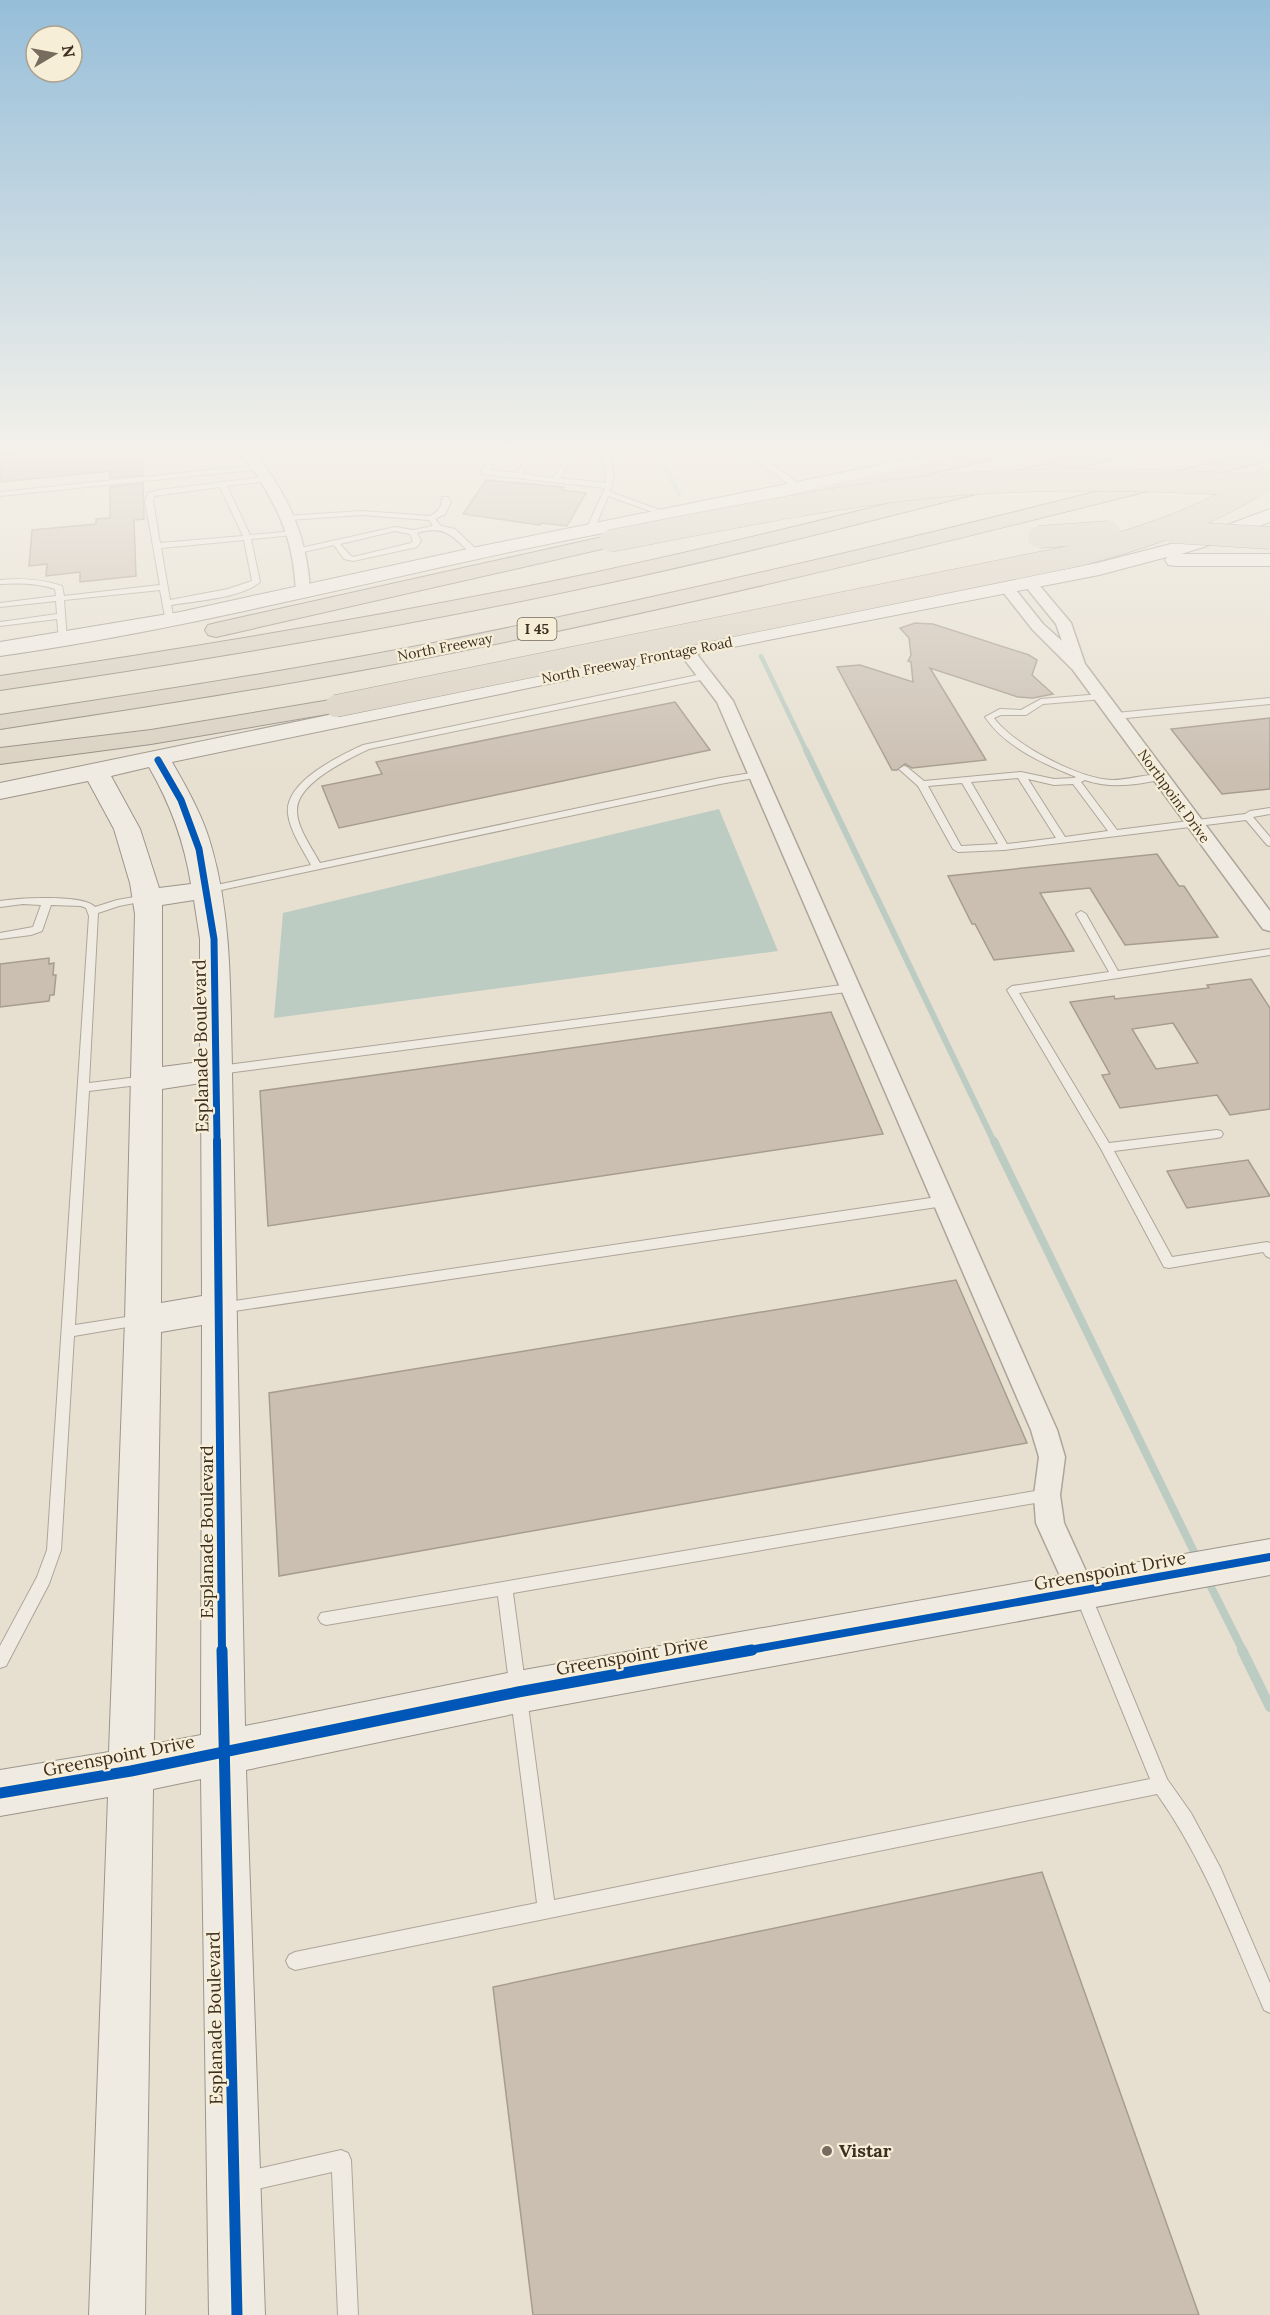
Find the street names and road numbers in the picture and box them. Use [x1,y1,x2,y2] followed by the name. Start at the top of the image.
[518,618,556,640] road number: I 45
[396,629,495,665] street label: North Freeway
[540,633,734,687] street label: North Freeway Frontage Road
[1134,746,1214,847] street label: Northpoint Drive
[187,959,214,1133] street label: Esplanade Boulevard
[195,1445,218,1619] street label: Esplanade Boulevard
[1032,1546,1188,1595] street label: Greenspoint Drive
[554,1631,710,1680] street label: Greenspoint Drive
[41,1729,197,1781] street label: Greenspoint Drive
[201,1931,228,2105] street label: Esplanade Boulevard

